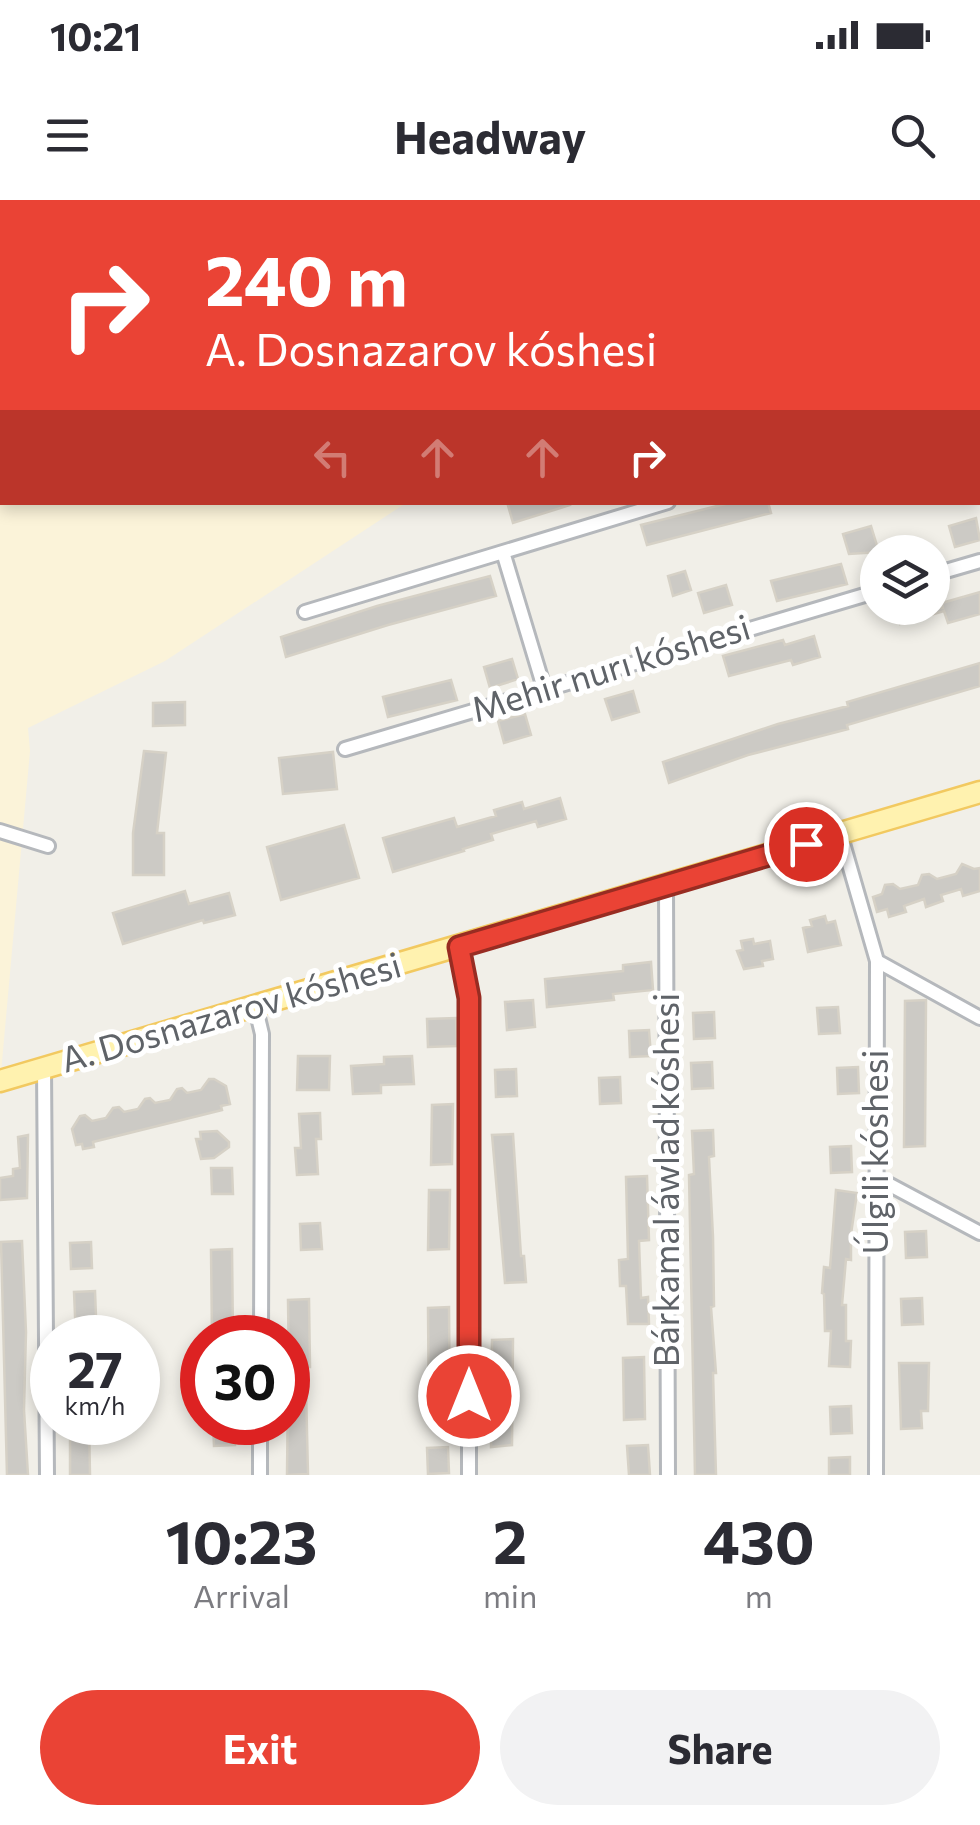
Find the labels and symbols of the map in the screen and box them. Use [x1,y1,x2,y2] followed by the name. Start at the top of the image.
[466,604,755,729] street label: Mehir nurı kóshesi
[764,802,849,887] pin
[55,941,405,1080] street label: A. Dosnazarov kóshesi
[643,993,686,1367] street label: Bárkamal áwlad kóshesi
[852,1049,895,1255] street label: Úlgili kóshesi
[180,1315,310,1445] speed limit sign: 30
[417,1344,521,1448] position arrow

